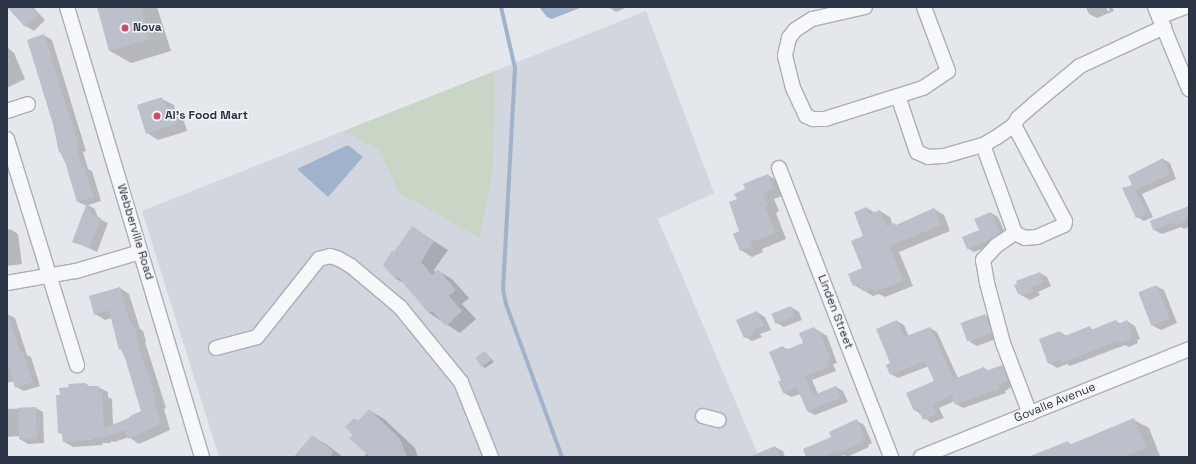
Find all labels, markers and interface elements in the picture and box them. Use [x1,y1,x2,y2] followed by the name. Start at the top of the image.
[133,21,162,35] place label: Nova
[120,23,130,33] marker: Nova
[165,109,248,123] place label: Al’s Food Mart
[152,111,162,121] marker: Al’s Food Mart
[114,182,156,282] street label: Webberville Road
[814,273,856,351] street label: Linden Street
[1012,380,1098,426] street label: Govalle Avenue

